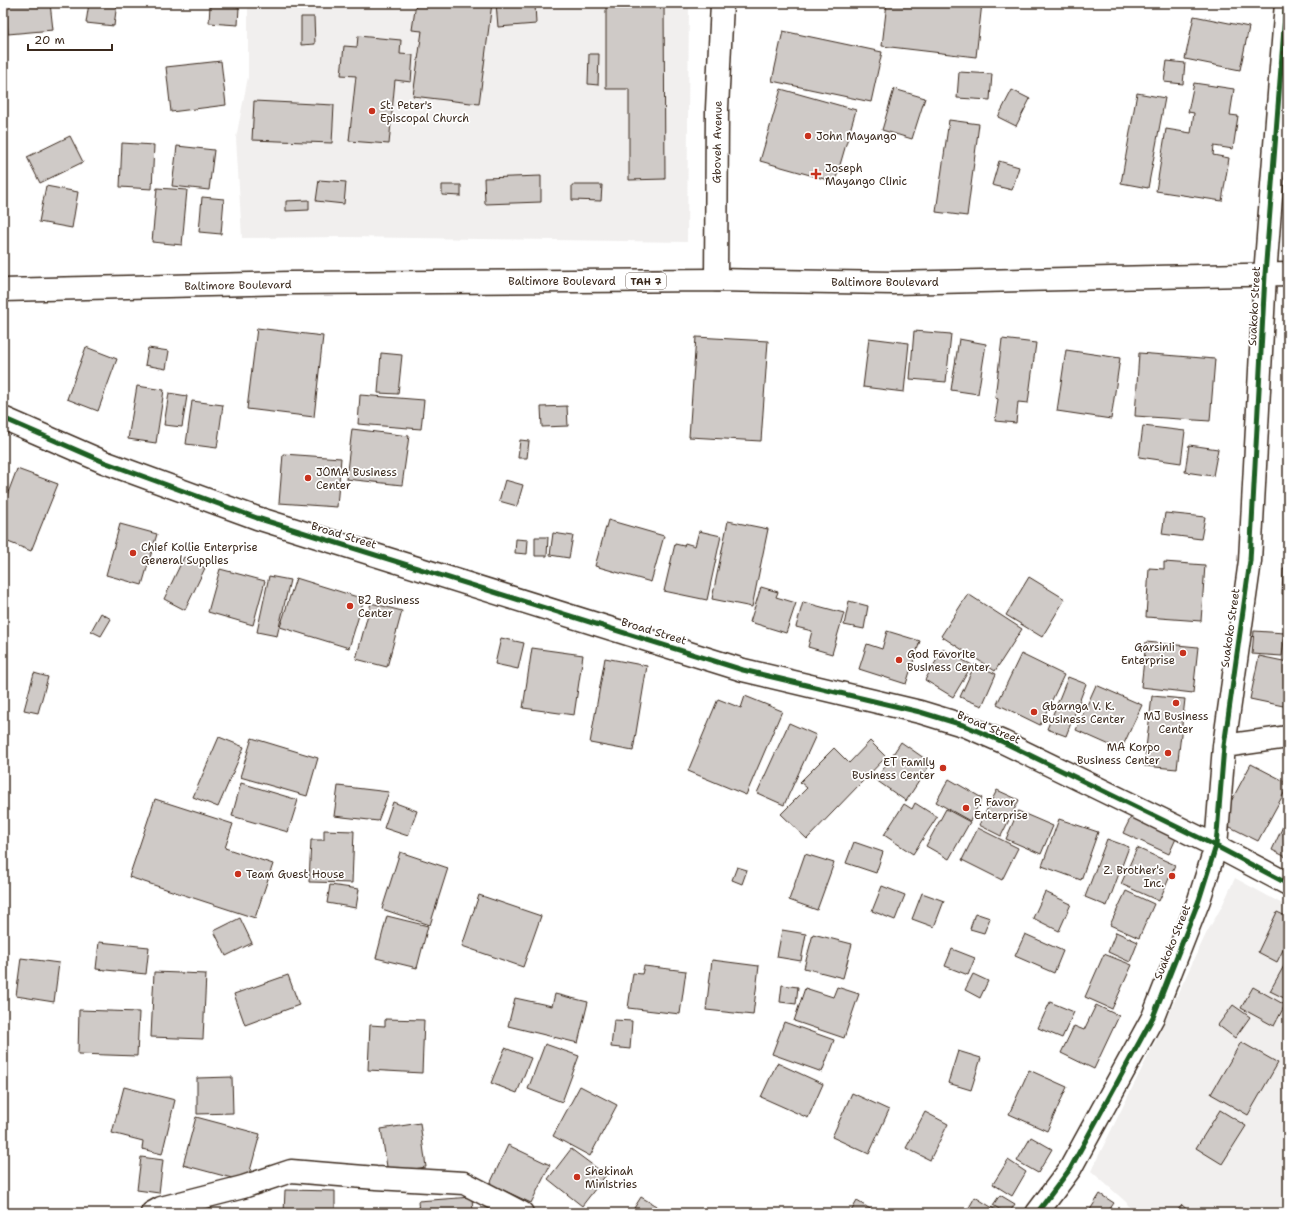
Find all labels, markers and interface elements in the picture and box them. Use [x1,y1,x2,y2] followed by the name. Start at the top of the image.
[28,26,112,52] scale bar
[34,32,65,48] text: 20 m
[380,98,469,126] place label: St. Peter's Episcopal Church
[709,101,726,183] street label: Gboveh Avenue
[367,106,377,116] marker: St. Peter's Episcopal Church
[816,129,897,144] place label: John Mayango
[803,131,813,141] marker: John Mayango
[825,161,907,189] place label: Joseph Mayango Clinic
[810,168,822,180] marker: Joseph Mayango Clinic
[1245,266,1264,346] street label: Suakoko Street
[626,273,666,289] road number: TAH 7
[508,274,616,289] street label: Baltimore Boulevard
[831,275,939,290] street label: Baltimore Boulevard
[184,277,292,294] street label: Baltimore Boulevard
[316,465,397,493] place label: JOMA Business Center
[303,473,313,483] marker: JOMA Business Center
[309,518,379,553] street label: Broad Street
[141,540,258,568] place label: Chief Kollie Enterprise General Supplies
[128,548,138,558] marker: Chief Kollie Enterprise General Supplies
[1218,587,1244,669] street label: Suakoko Street
[358,593,420,621] place label: B2 Business Center
[345,601,355,611] marker: B2 Business Center
[619,614,689,649] street label: Broad Street
[1121,640,1175,668] place label: Garsinii Enterprise
[907,647,990,675] place label: God Favorite Business Center
[1178,648,1188,658] marker: Garsinii Enterprise
[894,655,904,665] marker: God Favorite Business Center
[1171,698,1181,708] marker: MJ Business Center
[1042,699,1125,727] place label: Gbarnga V. K. Business Center
[955,707,1023,748] street label: Broad Street
[1029,707,1039,717] marker: Gbarnga V. K. Business Center
[1144,709,1209,737] place label: MJ Business Center
[1077,740,1160,768] place label: MA Korpo Business Center
[1163,748,1173,758] marker: MA Korpo Business Center
[852,755,935,783] place label: ET Family Business Center
[938,763,948,773] marker: ET Family Business Center
[974,795,1028,823] place label: P. Favor Enterprise
[961,803,971,813] marker: P. Favor Enterprise
[1103,863,1164,891] place label: Z. Brother's Inc.
[246,867,344,882] place label: Team Guest House
[233,869,243,879] marker: Team Guest House
[1167,871,1177,881] marker: Z. Brother's Inc.
[1151,902,1194,982] street label: Suakoko Street
[585,1164,637,1192] place label: Shekinah Ministries
[572,1172,582,1182] marker: Shekinah Ministries

